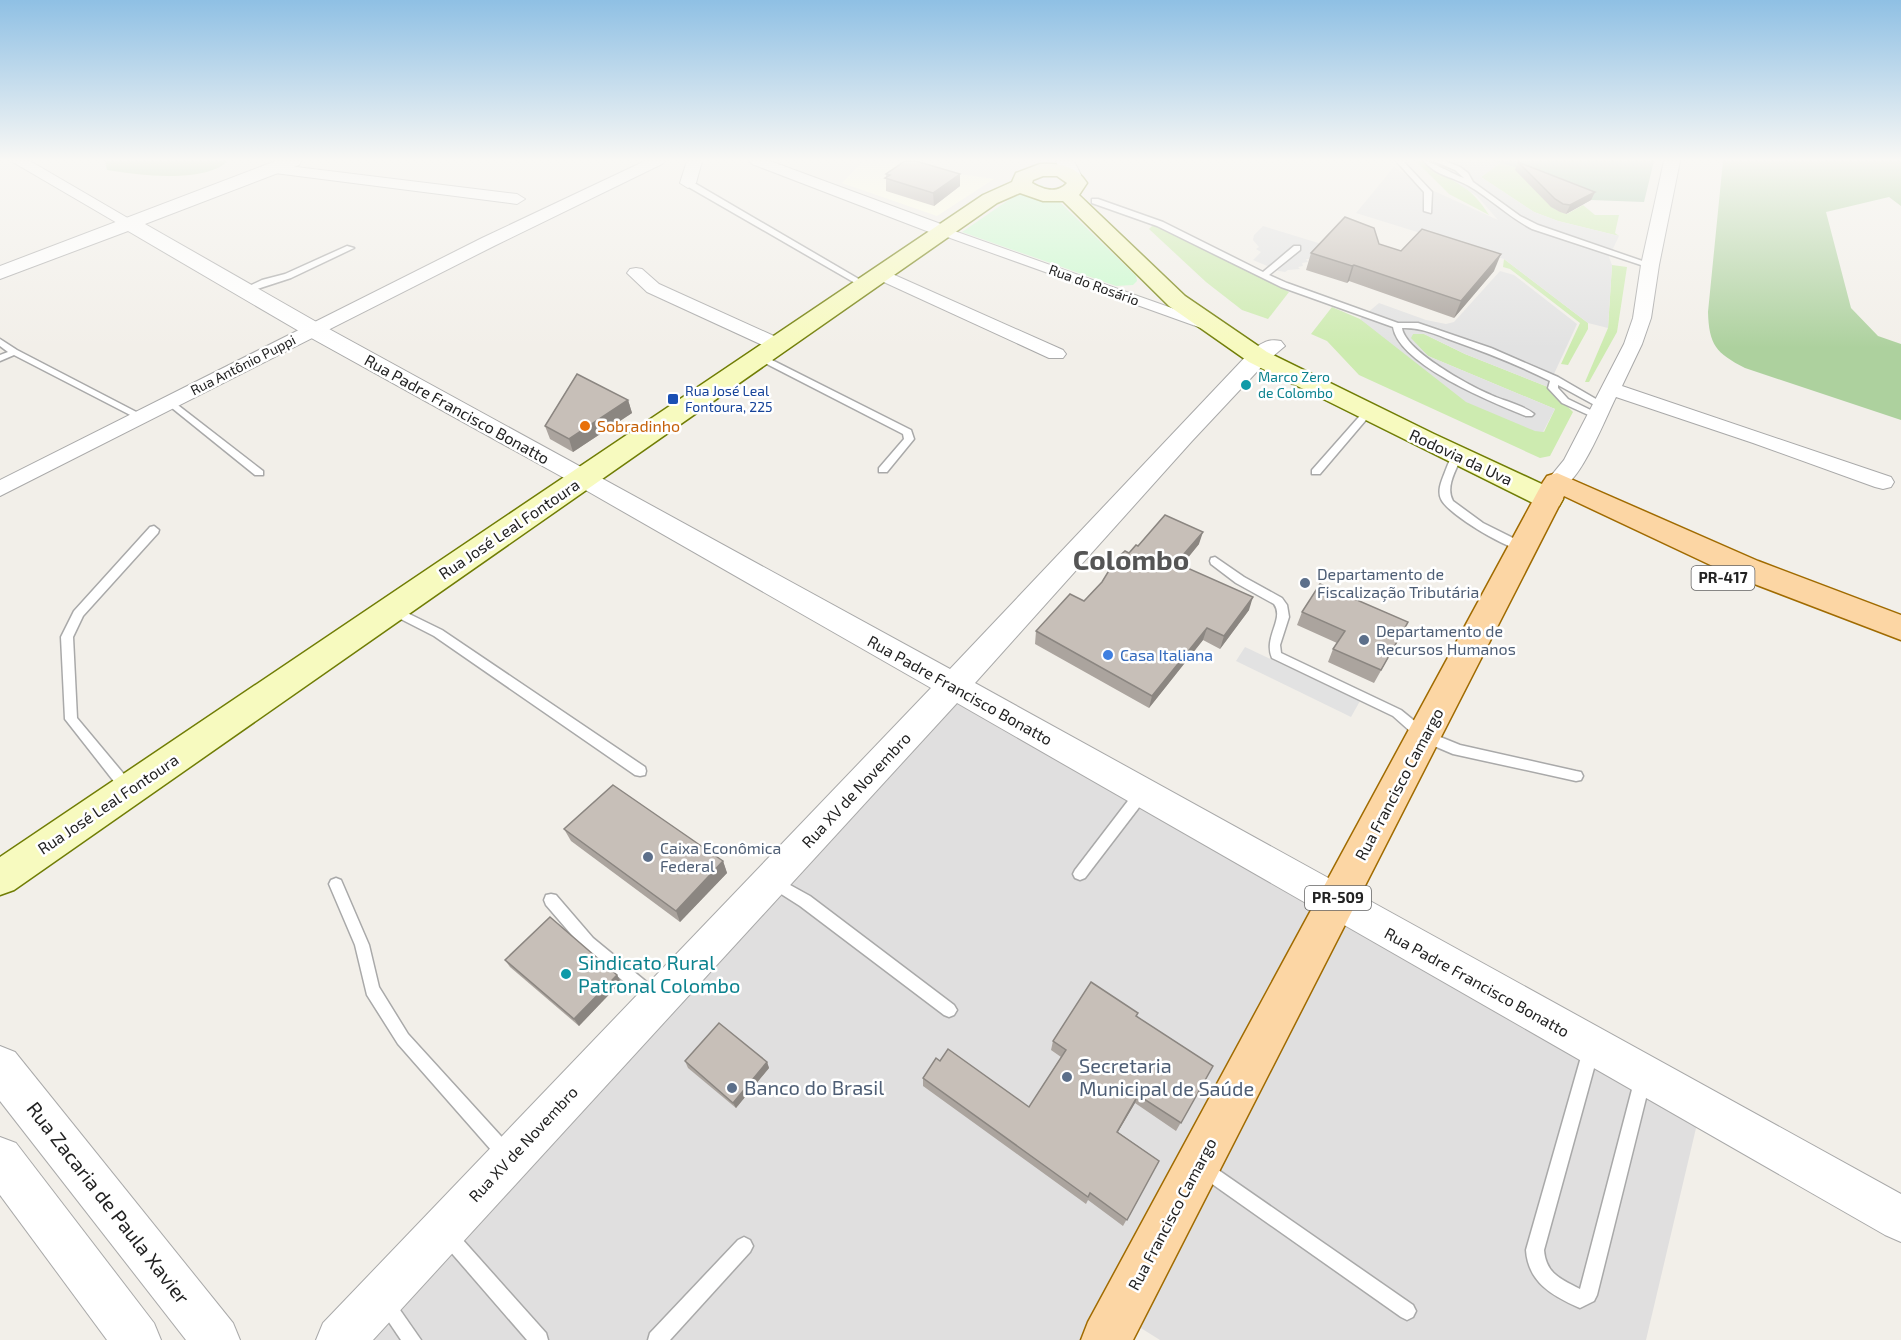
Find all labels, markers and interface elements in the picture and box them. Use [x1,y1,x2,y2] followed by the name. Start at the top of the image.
[1047,260,1142,309] street label: Rua do Rosário
[187,331,298,398] street label: Rua Antônio Puppi
[361,350,553,467] street label: Rua Padre Francisco Bonatto
[1258,368,1333,401] place label: Marco Zero de Colombo
[1239,378,1253,392] marker: Marco Zero de Colombo
[685,382,773,415] place label: Rua José Leal Fontoura, 225
[666,392,680,406] marker: Rua José Leal Fontoura, 225
[597,416,680,435] place label: Sobradinho
[578,419,592,433] marker: Sobradinho
[1407,424,1516,489] street label: Rodovia da Uva
[435,474,583,583] street label: Rua José Leal Fontoura
[1073,542,1189,576] district label: Colombo
[1317,564,1479,602] place label: Departamento de Fiscalização Tributária
[1692,566,1754,590] road number: PR-417
[1298,576,1312,590] marker: Departamento de Fiscalização Tributária
[1376,621,1516,658] place label: Departamento de Recursos Humanos
[864,631,1056,748] street label: Rua Padre Francisco Bonatto
[1357,633,1371,647] marker: Departamento de Recursos Humanos
[1120,645,1213,664] place label: Casa Italiana
[1101,648,1115,662] marker: Casa Italiana
[1350,704,1447,863] street label: Rua Francisco Camargo
[797,728,914,851] street label: Rua XV de Novembro
[34,749,182,858] street label: Rua José Leal Fontoura
[660,838,781,875] place label: Caixa Econômica Federal
[641,850,655,864] marker: Caixa Econômica Federal
[1305,886,1371,910] road number: PR-509
[1381,923,1573,1040] street label: Rua Padre Francisco Bonatto
[578,950,740,997] place label: Sindicato Rural Patronal Colombo
[559,967,573,981] marker: Sindicato Rural Patronal Colombo
[1079,1053,1254,1100] place label: Secretaria Municipal de Saúde
[1060,1070,1074,1084] marker: Secretaria Municipal de Saúde
[744,1075,884,1099] place label: Banco do Brasil
[725,1081,739,1095] marker: Banco do Brasil
[464,1082,581,1205] street label: Rua XV de Novembro
[22,1096,195,1308] street label: Rua Zacaria de Paula Xavier
[1123,1134,1220,1293] street label: Rua Francisco Camargo

